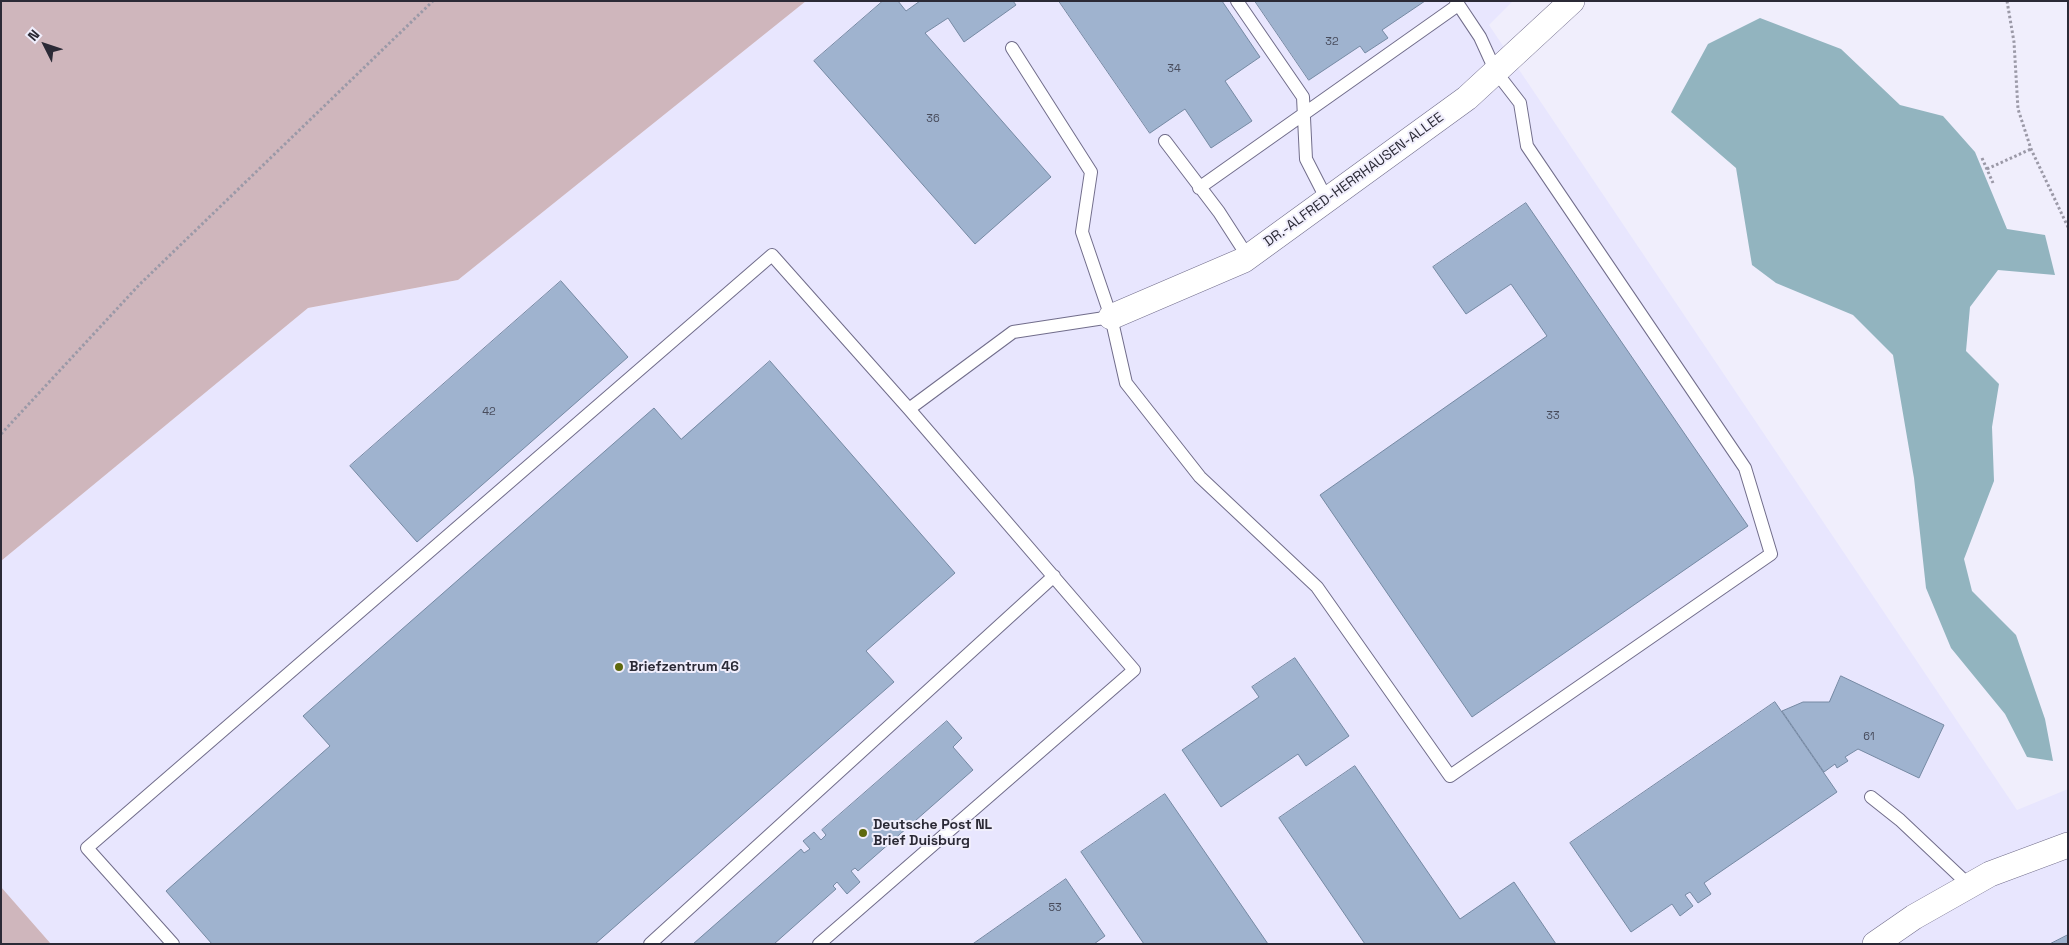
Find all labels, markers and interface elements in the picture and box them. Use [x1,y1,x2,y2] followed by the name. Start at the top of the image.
[20,20,70,70] north arrow
[24,26,44,45] text: N
[1325,35,1339,49] house number: 32
[1167,62,1181,76] house number: 34
[1261,109,1447,251] street label: DR.-ALFRED-HERRHAUSEN-ALLEE
[926,112,940,126] house number: 36
[482,405,496,419] house number: 42
[1546,409,1560,423] house number: 33
[629,659,739,675] place label: Briefzentrum 46
[613,661,625,673] marker: Briefzentrum 46
[1863,730,1875,744] house number: 61
[873,817,992,850] place label: Deutsche Post NL Brief Duisburg
[857,827,869,839] marker: Deutsche Post NL Brief Duisburg
[1048,901,1062,915] house number: 53

